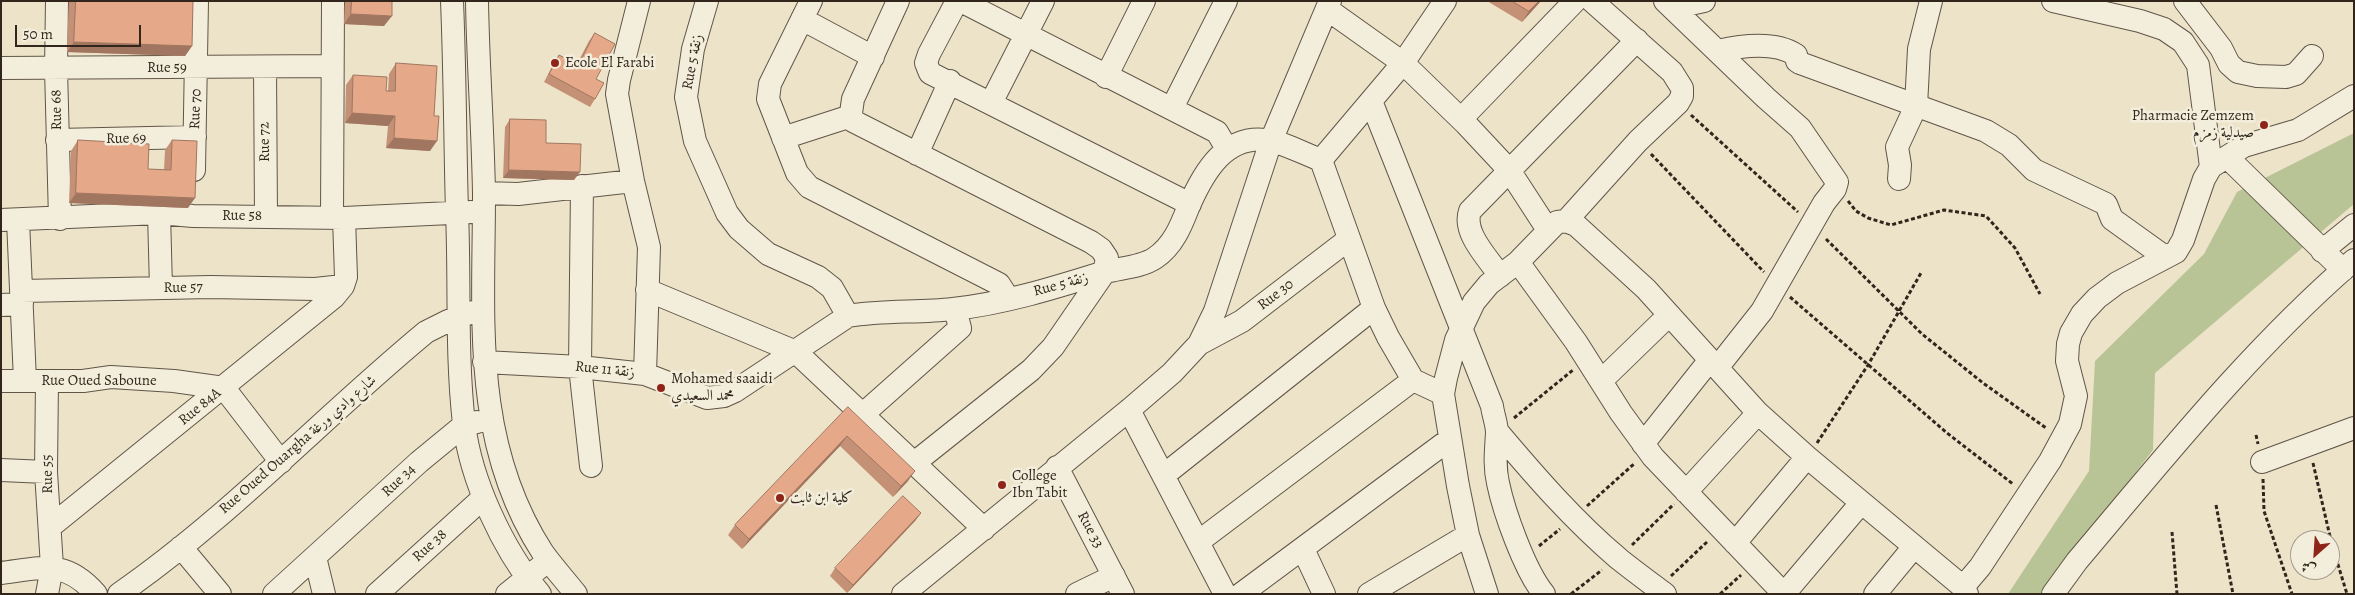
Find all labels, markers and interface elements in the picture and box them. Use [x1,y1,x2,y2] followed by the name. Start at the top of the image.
[18,15,144,47] scale bar
[23,24,53,44] text: 50 m
[679,33,707,91] street label: Rue 5 زنقة
[565,54,654,72] place label: Ecole El Farabi
[549,57,561,69] marker: Ecole El Farabi
[147,59,187,77] street label: Rue 59
[186,88,206,130] street label: Rue 70
[48,89,66,131] street label: Rue 68
[2132,107,2254,142] place label: Pharmacie Zemzem صيدلية زمزم
[2258,119,2270,131] marker: Pharmacie Zemzem صيدلية زمزم
[256,122,274,162] street label: Rue 72
[106,130,146,148] street label: Rue 69
[222,207,262,225] street label: Rue 58
[1032,269,1090,301] street label: Rue 5 زنقة
[1254,276,1298,314] street label: Rue 30
[163,279,203,297] street label: Rue 57
[574,358,636,382] street label: Rue 11 زنقة
[671,370,773,405] place label: Mohamed saaidi محمد السعيدي
[41,372,157,390] street label: Rue Oued Saboune
[216,372,380,518] street label: Rue Oued Ouargha شارع وادي ورغة
[655,382,667,394] marker: Mohamed saaidi محمد السعيدي
[175,384,225,430] street label: Rue 84A
[39,454,57,494] street label: Rue 55
[378,461,420,501] street label: Rue 34
[1012,467,1067,502] place label: College Ibn Tabit
[996,479,1008,491] marker: College Ibn Tabit
[790,489,853,507] place label: كلية ابن ثابت
[774,492,786,504] marker: كلية ابن ثابت
[1073,509,1107,551] street label: Rue 33
[409,526,451,566] street label: Rue 38
[2290,530,2340,580] north arrow
[2298,556,2319,580] text: ش

